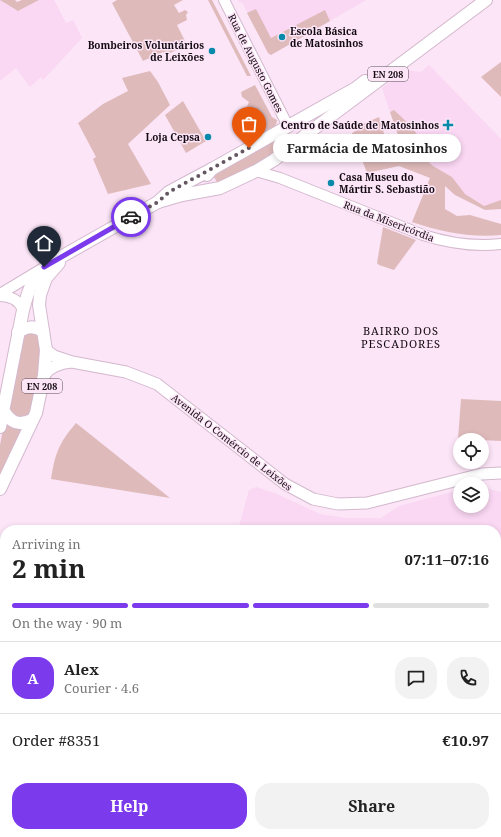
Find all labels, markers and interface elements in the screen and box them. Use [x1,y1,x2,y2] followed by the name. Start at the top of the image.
[225,11,287,115] street label: Rua de Augusto Gomes
[290,24,363,50] place label: Escola Básica de Matosinhos
[277,32,287,42] marker: Escola Básica de Matosinhos
[88,38,204,64] place label: Bombeiros Voluntários de Leixões
[207,46,217,56] marker: Bombeiros Voluntários de Leixões
[368,67,408,81] road number: EN 208
[232,107,266,148] pin
[238,113,260,135] icon: bag
[281,118,439,132] place label: Centro de Saúde de Matosinhos
[442,119,454,131] marker: Centro de Saúde de Matosinhos
[146,130,200,144] place label: Loja Cepsa
[203,132,213,142] marker: Loja Cepsa
[273,134,461,162] callout: Farmácia de Matosinhos
[287,139,447,157] text: Farmácia de Matosinhos
[339,170,435,196] place label: Casa Museu do Mártir S. Sebastião
[326,178,336,188] marker: Casa Museu do Mártir S. Sebastião
[111,197,151,237] courier
[342,197,437,245] street label: Rua da Misericórdia
[120,206,142,228] icon: car
[27,226,61,267] pin
[33,232,55,254] icon: home
[361,323,441,351] district label: BAIRRO DOS PESCADORES
[22,379,62,393] road number: EN 208
[169,390,296,494] street label: Avenida O Comércio de Leixões
[453,433,489,513] map controls
[453,433,489,469] button: locate
[453,477,489,513] button: layers
[12,535,81,553] text: Arriving in
[405,549,489,569] text: 07:11–07:16
[12,550,86,586] text: 2 min
[12,614,122,632] text: On the way · 90 m
[395,657,437,699] button: chat
[447,657,489,699] button: phone
[64,659,99,679] text: Alex
[27,668,39,688] text: A
[64,679,139,697] text: Courier · 4.6
[12,730,100,750] text: Order #8351
[442,730,489,750] text: €10.97
[12,783,247,829] button: Help
[255,783,489,829] button: Share

